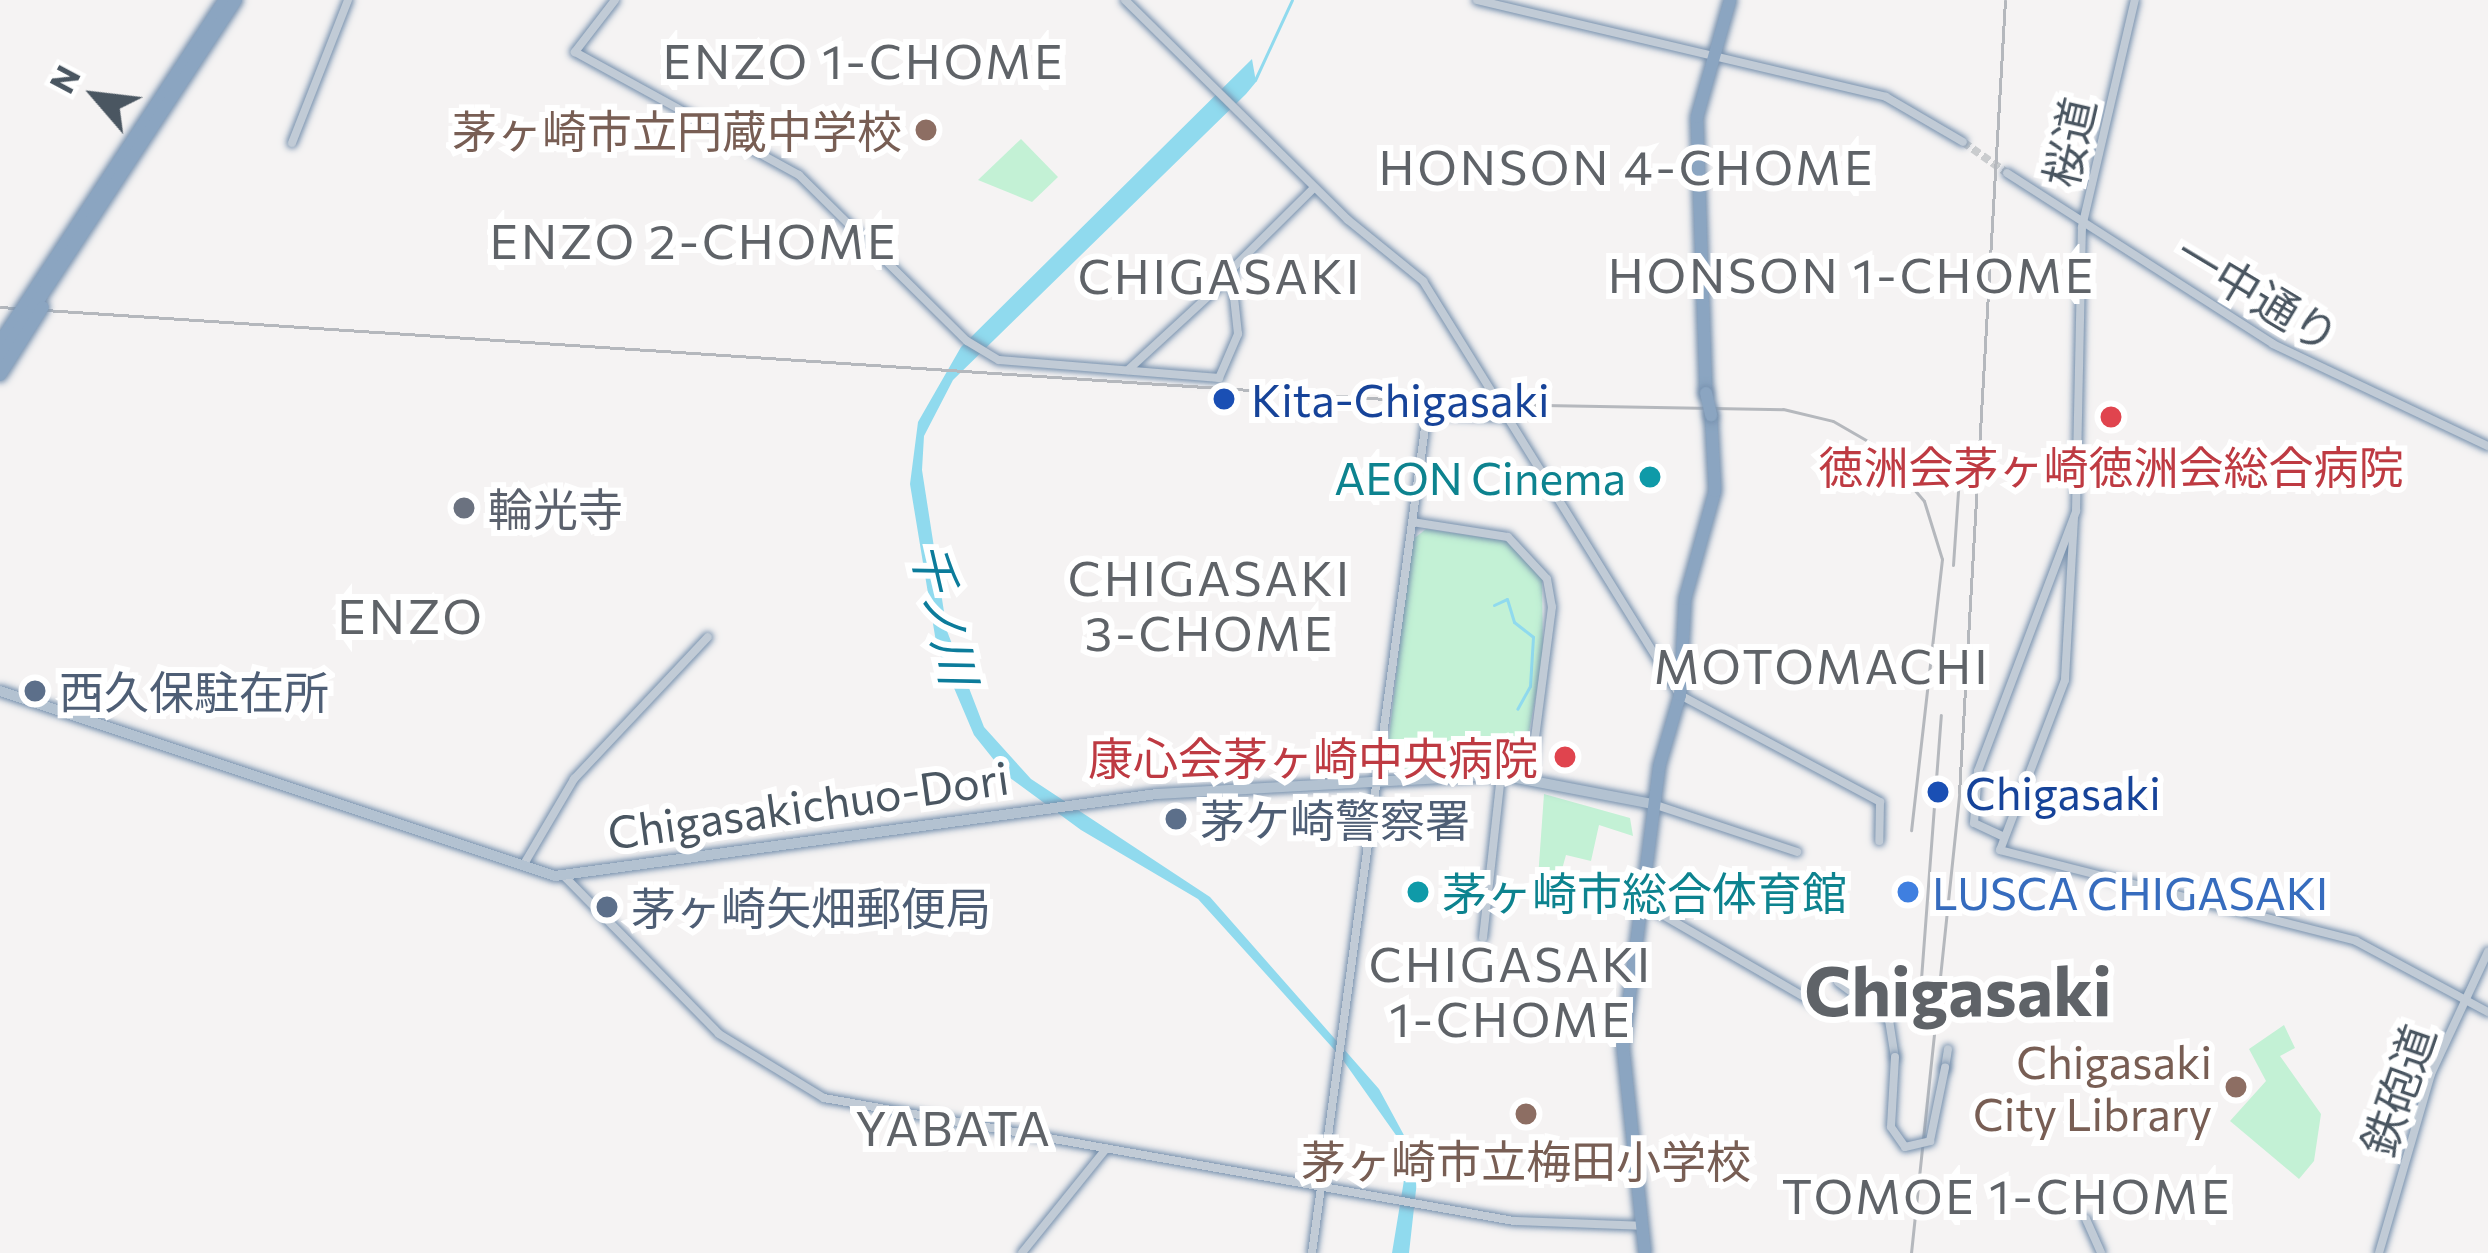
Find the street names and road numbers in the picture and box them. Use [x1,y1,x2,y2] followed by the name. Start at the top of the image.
[2032,92,2104,192] street label: 桜道
[2167,224,2349,362] street label: 一中通り
[604,749,1012,859] street label: Chigasakichuo-Dori
[2349,1017,2445,1163] street label: 鉄砲道

